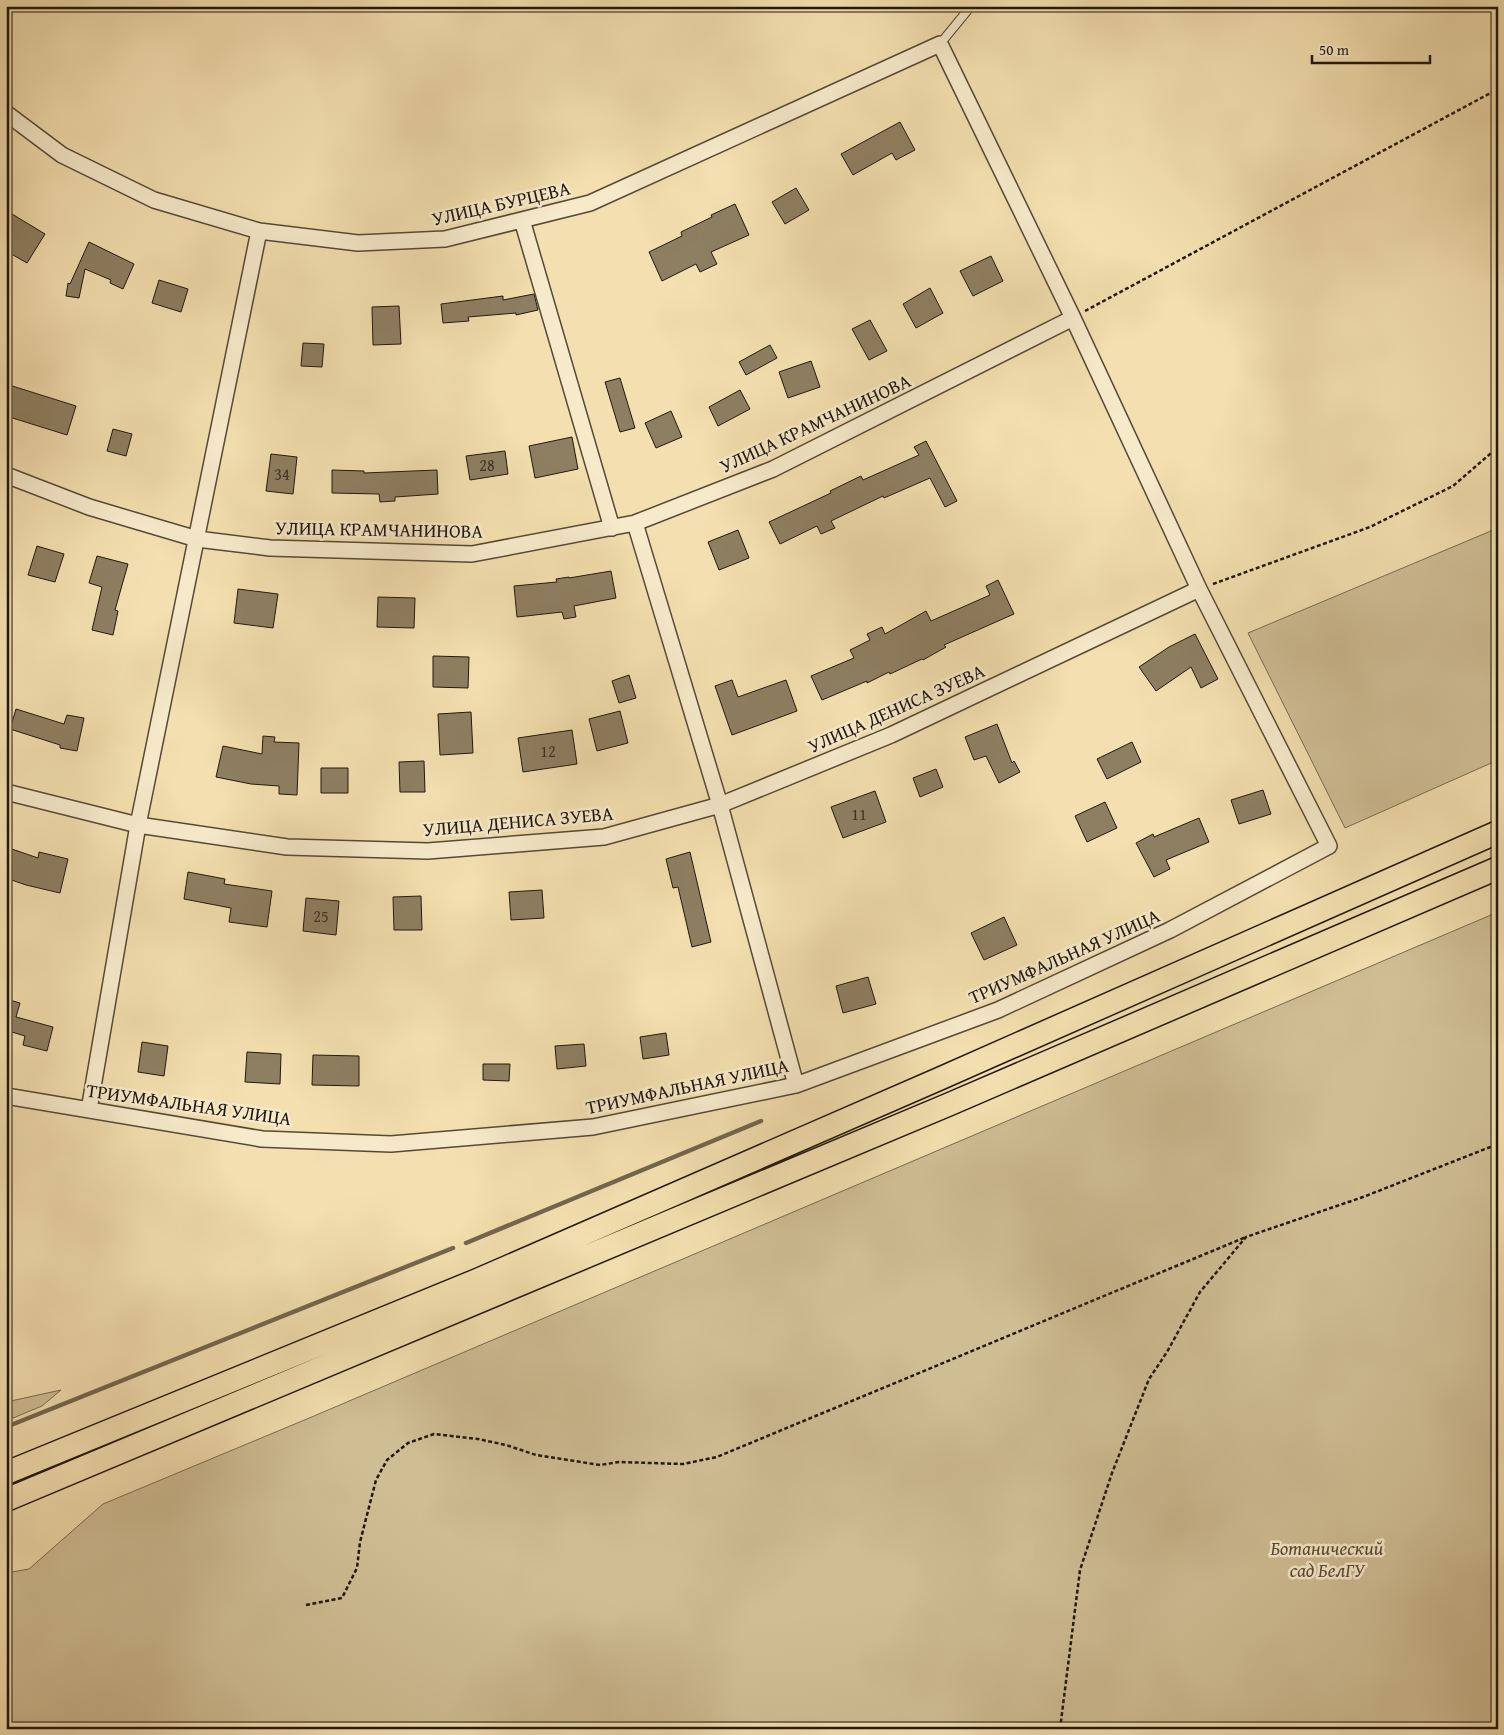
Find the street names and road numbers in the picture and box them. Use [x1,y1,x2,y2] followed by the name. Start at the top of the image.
[429,173,573,233] street label: УЛИЦА БУРЦЕВА
[715,366,915,480] street label: УЛИЦА КРАМЧАНИНОВА
[275,513,484,545] street label: УЛИЦА КРАМЧАНИНОВА
[803,656,989,760] street label: УЛИЦА ДЕНИСА ЗУЕВА
[422,799,615,843] street label: УЛИЦА ДЕНИСА ЗУЕВА
[964,901,1164,1011] street label: ТРИУМФАЛЬНАЯ УЛИЦА
[583,1051,791,1121] street label: ТРИУМФАЛЬНАЯ УЛИЦА
[85,1076,294,1132] street label: ТРИУМФАЛЬНАЯ УЛИЦА

